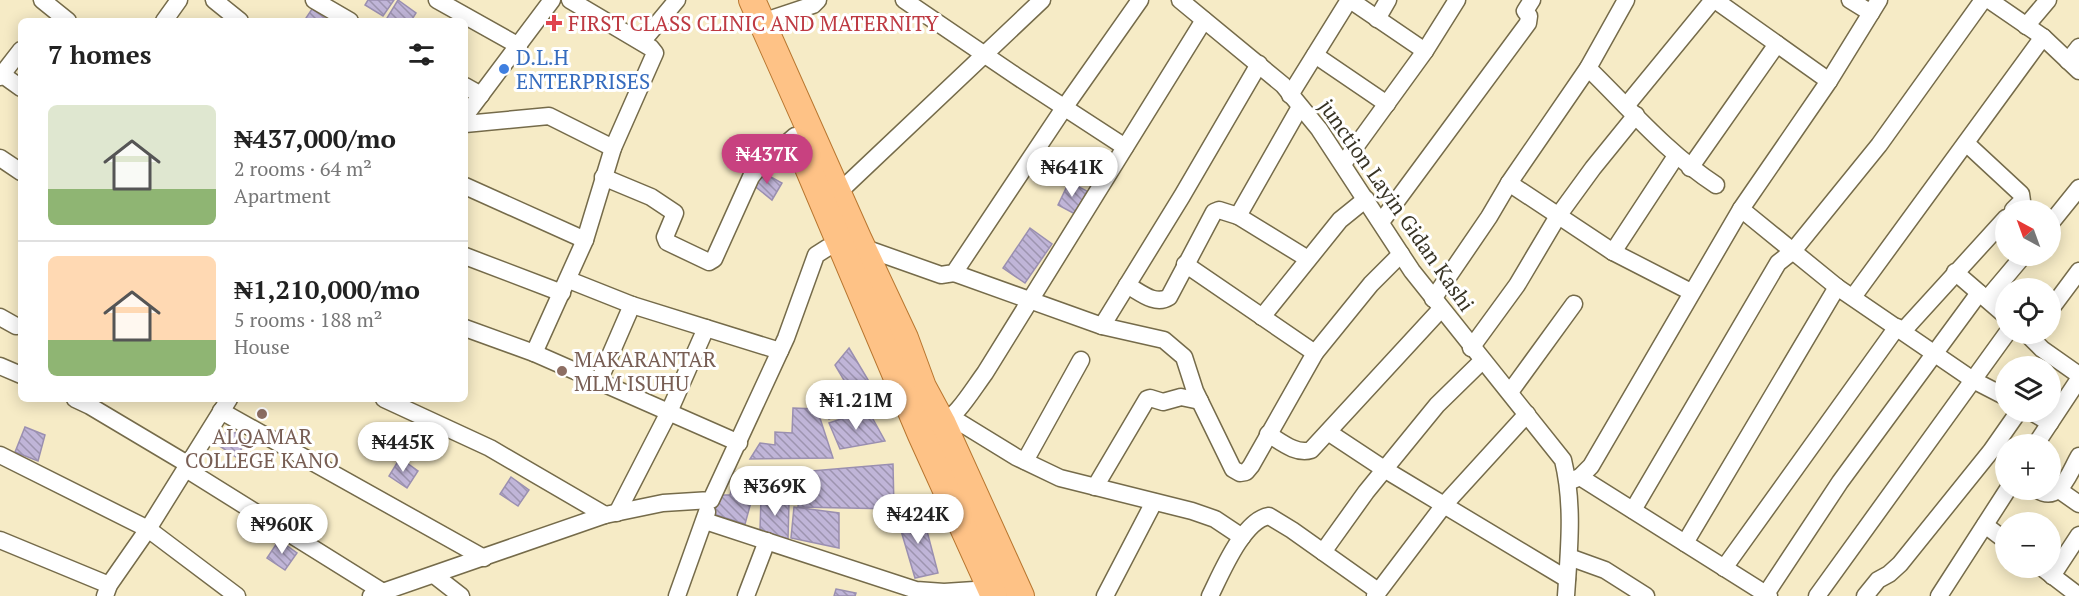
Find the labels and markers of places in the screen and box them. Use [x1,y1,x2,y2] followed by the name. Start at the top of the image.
[568,9,939,37] place label: FIRST CLASS CLINIC AND MATERNITY
[545,14,563,32] marker: FIRST CLASS CLINIC AND MATERNITY
[516,43,650,95] place label: D.L.H ENTERPRISES
[497,62,511,76] marker: D.L.H ENTERPRISES
[725,134,809,185] pin: ₦437K
[1030,147,1114,198] pin: ₦641K
[574,345,717,397] place label: MAKARANTAR MLM ISUHU
[555,364,569,378] marker: MAKARANTAR MLM ISUHU
[807,380,905,431] pin: ₦1.21M
[255,407,269,421] marker: ALQAMAR COLLEGE KANO
[185,422,339,474] place label: ALQAMAR COLLEGE KANO
[361,422,445,473] pin: ₦445K
[733,466,817,517] pin: ₦369K
[876,494,960,545] pin: ₦424K
[240,504,324,555] pin: ₦960K

